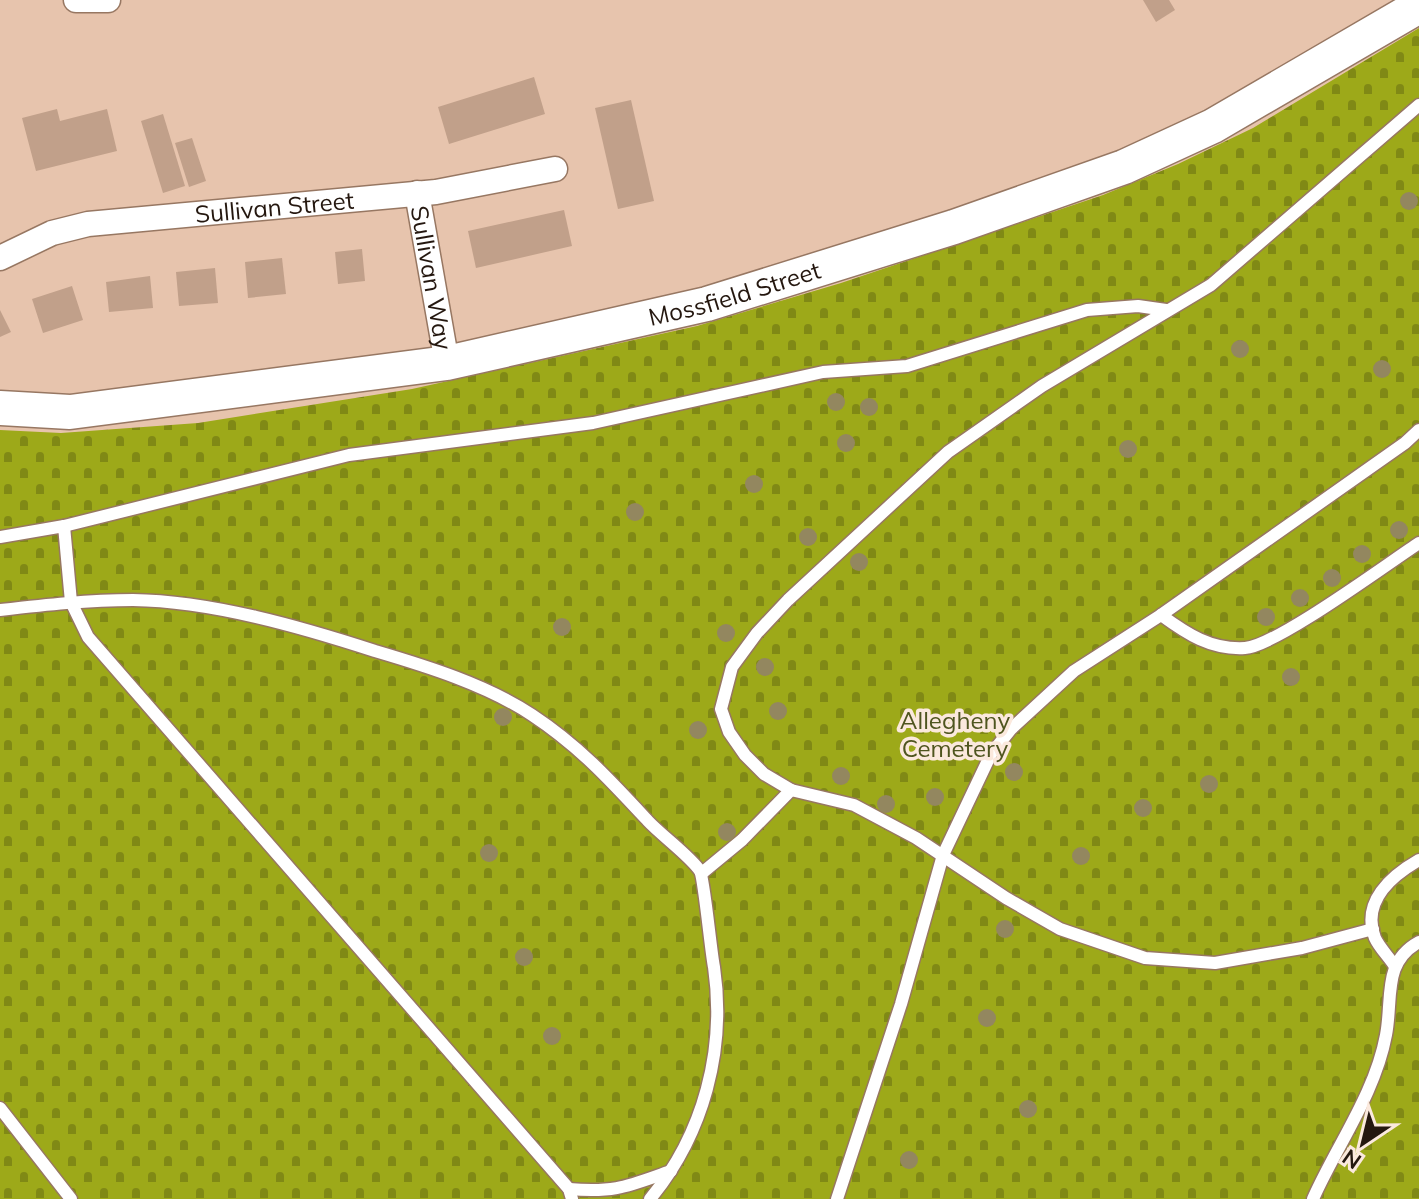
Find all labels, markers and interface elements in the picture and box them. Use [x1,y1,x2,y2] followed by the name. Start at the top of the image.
[194,185,355,229] street label: Sullivan Street
[405,203,459,352] street label: Sullivan Way
[645,255,824,332] street label: Mossfield Street
[900,705,1010,763] park label: Allegheny Cemetery
[1323,1103,1403,1183] north arrow
[1337,1143,1366,1176] text: N

